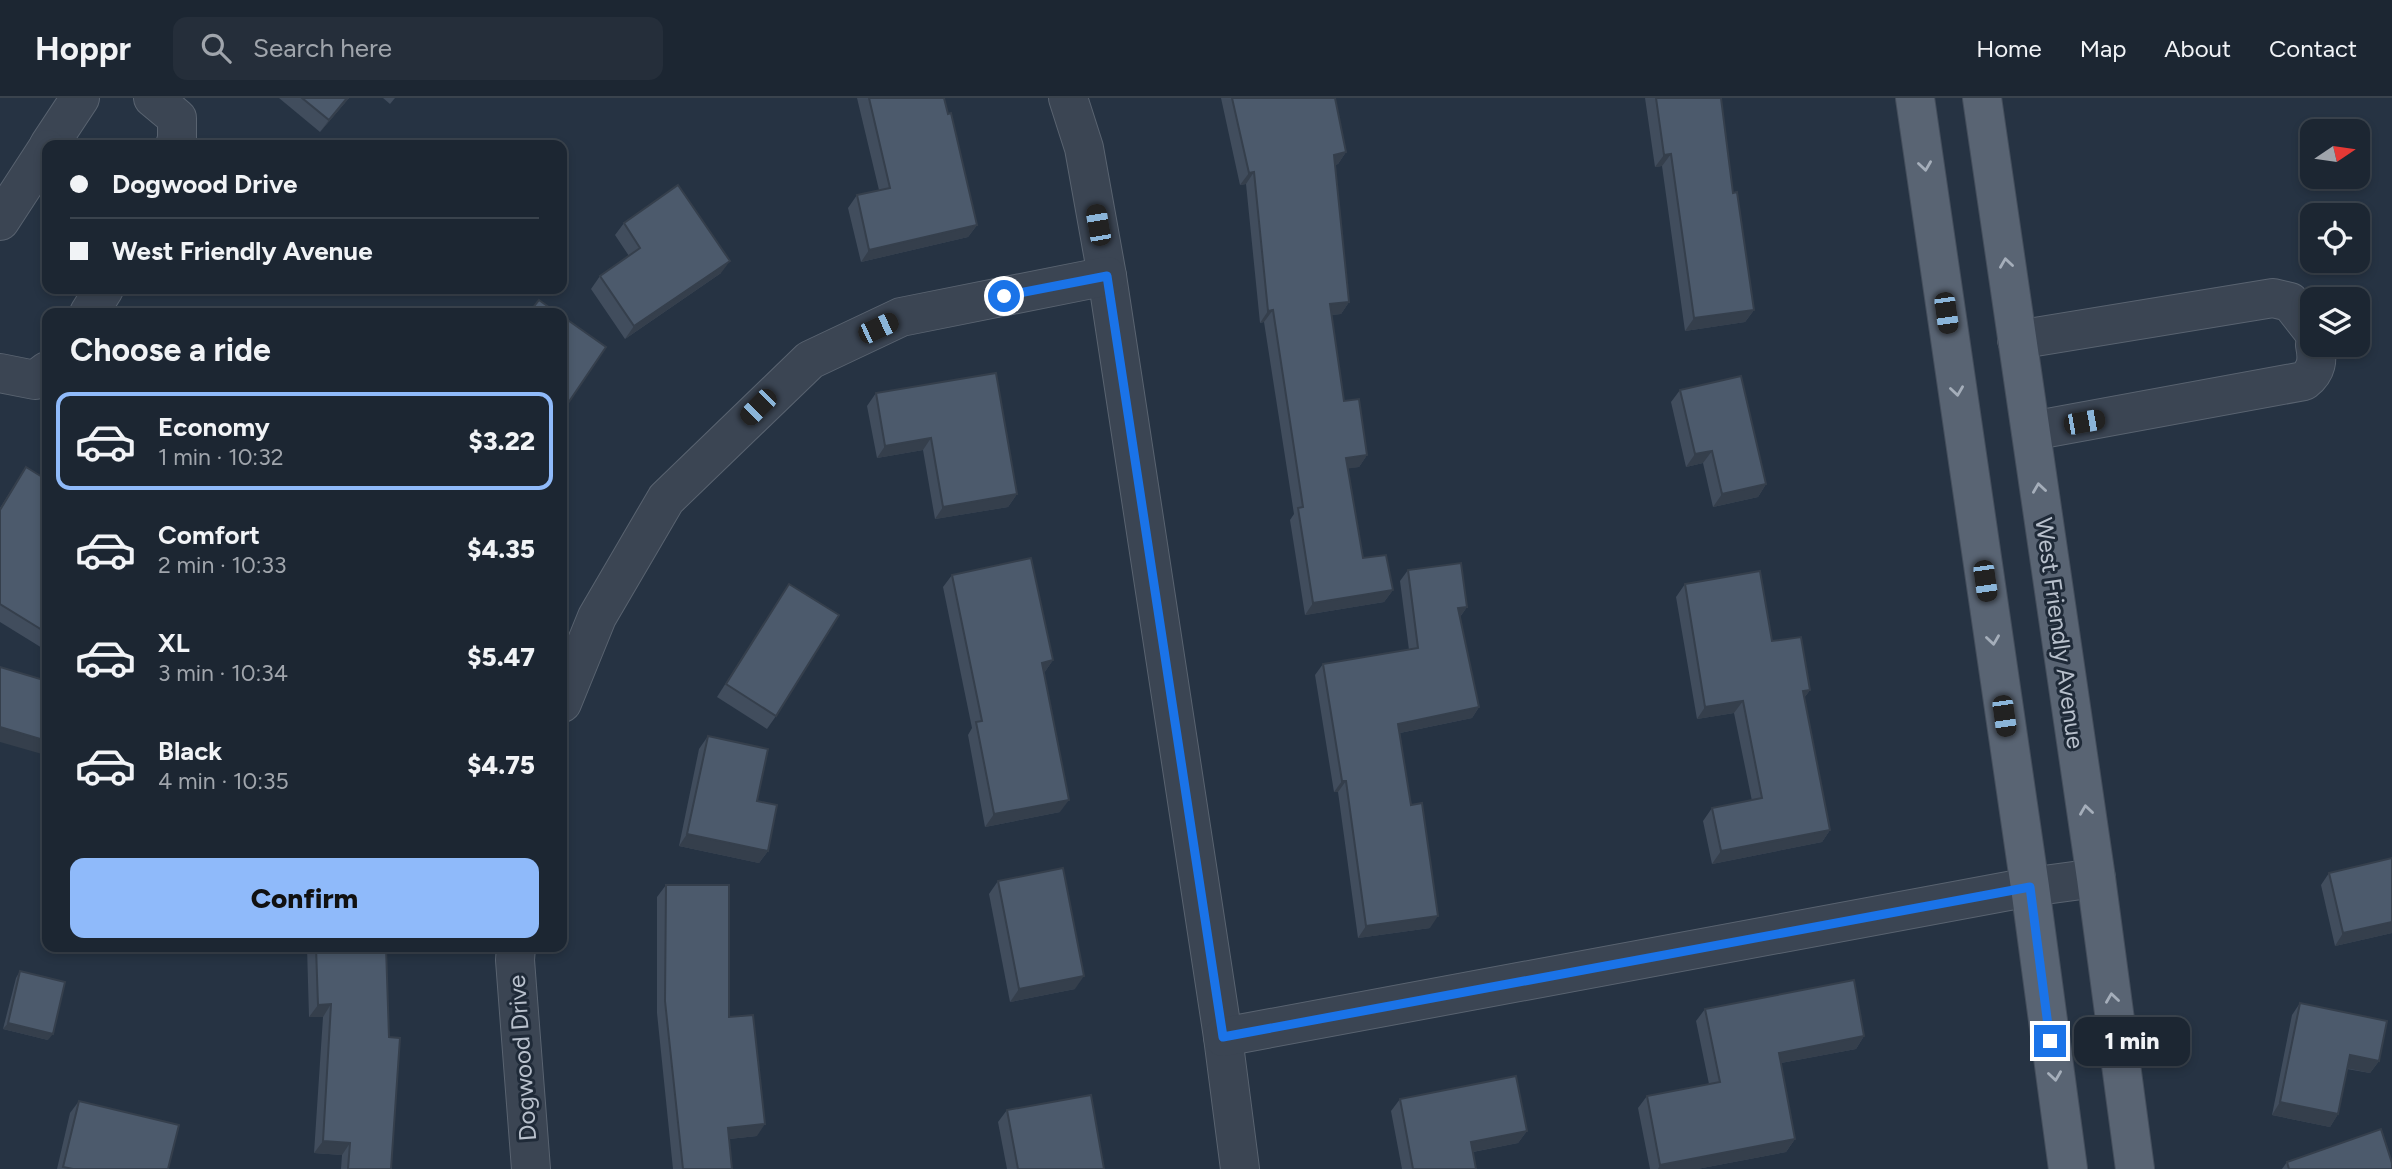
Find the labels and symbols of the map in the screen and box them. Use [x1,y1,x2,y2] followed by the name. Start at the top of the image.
[2300,119,2370,189] north arrow
[1917,160,1932,171] one-way arrow
[1085,202,1112,248] car
[1999,257,2014,269] one-way arrow
[988,280,1020,312] route start
[1933,291,1960,335] car
[855,310,902,346] car
[736,385,781,429] car
[1950,385,1965,397] one-way arrow
[2062,408,2107,436] car
[2032,482,2047,494] one-way arrow
[2029,515,2091,751] street label: West Friendly Avenue
[1972,559,1999,603] car
[1986,634,2001,646] one-way arrow
[1991,694,2018,738] car
[2079,804,2094,816] one-way arrow
[502,974,542,1142] street label: Dogwood Drive
[2105,992,2120,1004] one-way arrow
[2074,1016,2190,1066] callout: 1 min
[2034,1025,2066,1057] route end
[2047,1070,2062,1082] one-way arrow

